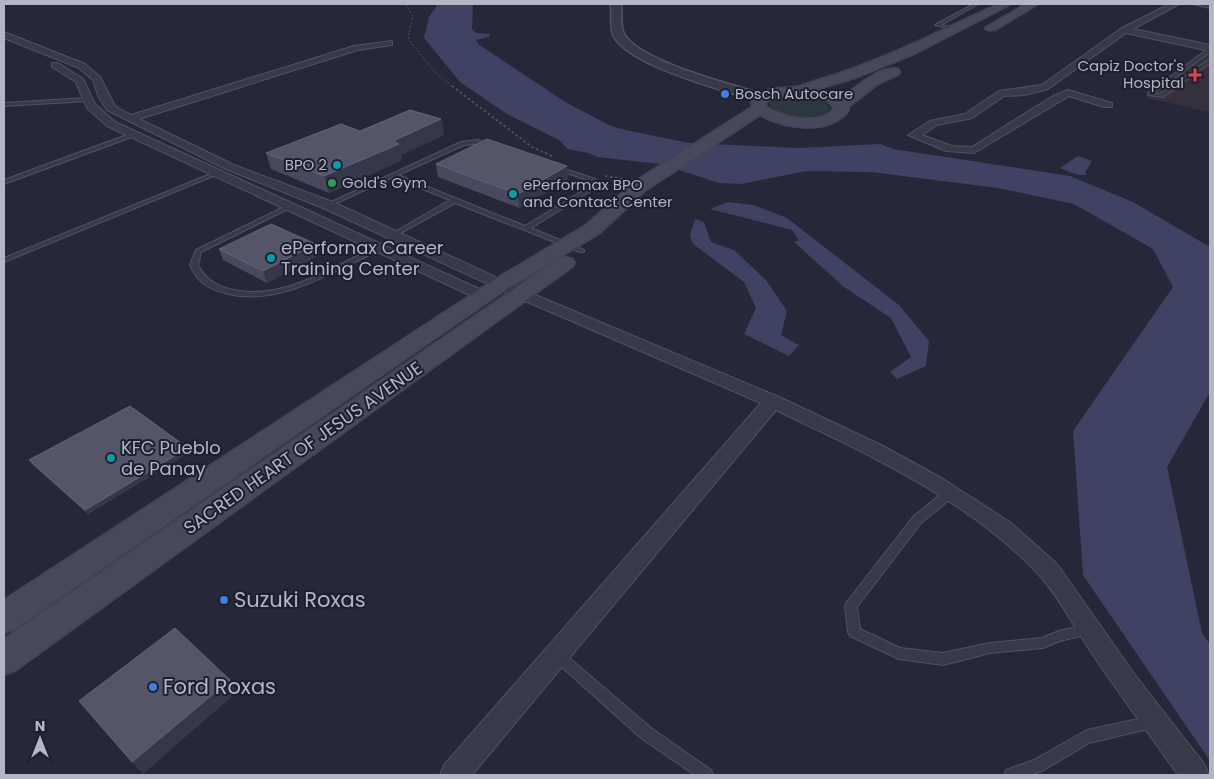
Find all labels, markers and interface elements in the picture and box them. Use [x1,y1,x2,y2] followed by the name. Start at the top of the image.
[1077,55,1184,93] place label: Capiz Doctor's Hospital
[1188,68,1202,82] marker: Capiz Doctor's Hospital
[735,83,853,104] place label: Bosch Autocare
[719,88,731,100] marker: Bosch Autocare
[285,154,327,175] place label: BPO 2
[331,159,343,171] marker: BPO 2
[342,172,427,193] place label: Gold's Gym
[523,174,673,212] place label: ePerformax BPO and Contact Center
[326,177,338,189] marker: Gold's Gym
[507,188,519,200] marker: ePerformax BPO and Contact Center
[281,235,444,281] place label: ePerfornax Career Training Center
[265,252,277,264] marker: ePerfornax Career Training Center
[178,355,427,540] street label: SACRED HEART OF JESUS AVENUE
[121,435,221,481] place label: KFC Pueblo de Panay
[105,452,117,464] marker: KFC Pueblo de Panay
[234,585,366,614] place label: Suzuki Roxas
[218,594,230,606] marker: Suzuki Roxas
[163,672,276,701] place label: Ford Roxas
[147,681,159,693] marker: Ford Roxas
[15,714,65,764] north arrow
[35,716,45,736] text: N

